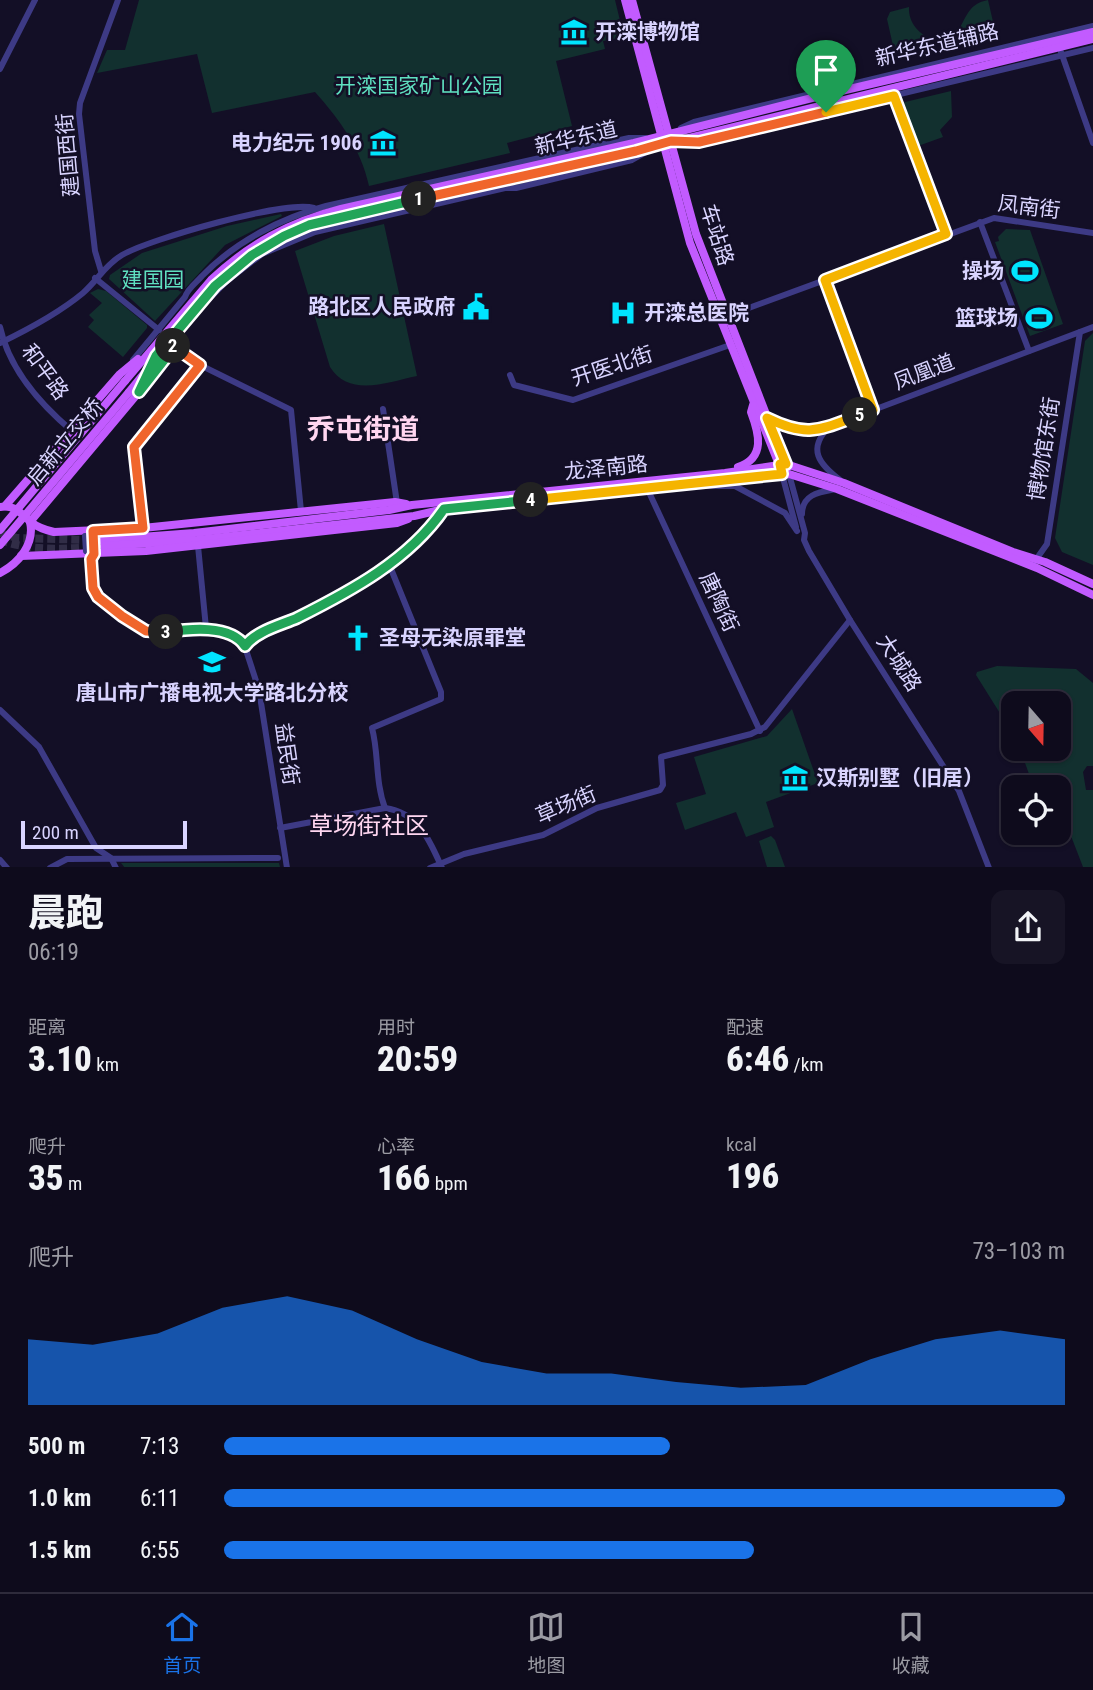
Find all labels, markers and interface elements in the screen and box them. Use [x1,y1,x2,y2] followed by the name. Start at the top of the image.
[559,17,589,47] museum icon: 开滦博物馆
[873,19,1001,71] street label: 新华东道辅路
[595,20,700,44] place label: 开滦博物馆
[796,40,856,112] pin
[807,51,845,89] icon: arrive
[335,74,503,98] park label: 开滦国家矿山公园
[52,112,84,198] street label: 建国西街
[532,117,620,159] street label: 新华东道
[368,128,398,158] museum icon: 电力纪元 1906
[231,131,362,155] place label: 电力纪元 1906
[402,182,436,216] pin: 1
[414,187,423,210] text: 1
[996,191,1062,223] street label: 凤南街
[696,201,738,269] street label: 车站路
[1010,256,1040,286] sports icon: 操场
[962,259,1004,283] place label: 操场
[122,268,185,292] park label: 建国园
[461,292,491,322] public building icon: 路北区人民政府
[308,295,455,319] place label: 路北区人民政府
[608,298,638,328] hospital icon: 开滦总医院
[644,301,749,325] place label: 开滦总医院
[1024,303,1054,333] sports icon: 篮球场
[955,306,1018,330] place label: 篮球场
[156,328,190,364] pin: 2
[168,334,177,357] text: 2
[17,339,73,405] street label: 和平路
[568,342,656,390] street label: 开医北街
[890,350,958,394] street label: 凤凰道
[22,394,108,490] street label: 启新立交桥
[1024,395,1064,503] street label: 博物馆东街
[842,398,878,432] pin: 5
[855,403,864,426] text: 5
[307,413,419,446] district label: 乔屯街道
[563,452,649,484] street label: 龙泽南路
[514,482,548,518] pin: 4
[526,488,535,511] text: 4
[695,568,743,636] street label: 唐陶街
[148,614,184,650] pin: 3
[161,620,170,643] text: 3
[343,623,373,653] church icon: 圣母无染原罪堂
[379,626,526,650] place label: 圣母无染原罪堂
[872,630,926,696] street label: 大城路
[197,647,227,677] school or university icon: 唐山市广播电视大学路北分校
[76,681,349,705] place label: 唐山市广播电视大学路北分校
[1001,691,1071,761] north arrow
[1001,691,1071,845] map controls
[271,721,303,787] street label: 益民街
[780,763,810,793] museum icon: 汉斯别墅（旧居）
[816,766,984,790] place label: 汉斯别墅（旧居）
[1001,775,1071,845] button: locate
[532,782,600,828] street label: 草场街
[309,812,429,840] district label: 草场街社区
[21,818,187,850] scale bar
[32,821,79,844] text: 200 m
[991,890,1065,964] button: share
[28,891,104,935] text: 晨跑
[28,939,79,966] text: 06:19
[28,1016,66,1039] text: 距离
[377,1016,415,1039] text: 用时
[726,1016,764,1039] text: 配速
[28,1039,92,1080] text: 3.10
[377,1039,458,1080] text: 20:59
[726,1039,789,1080] text: 6:46
[92,1053,119,1076] text: km
[789,1053,824,1076] text: /km
[726,1133,757,1156] text: kcal
[28,1135,66,1158] text: 爬升
[377,1135,415,1158] text: 心率
[726,1156,779,1197] text: 196
[28,1158,64,1199] text: 35
[377,1158,430,1199] text: 166
[64,1172,82,1195] text: m
[430,1172,468,1195] text: bpm
[972,1238,1065,1265] text: 73–103 m
[28,1244,74,1271] text: 爬升
[28,1433,85,1460] text: 500 m
[140,1433,179,1460] text: 7:13
[28,1485,91,1512] text: 1.0 km
[140,1485,179,1512] text: 6:11
[28,1537,91,1564] text: 1.5 km
[140,1537,179,1564] text: 6:55
[163,1608,201,1677] tab: 首页
[527,1608,566,1677] tab: 地图
[892,1608,930,1677] tab: 收藏

